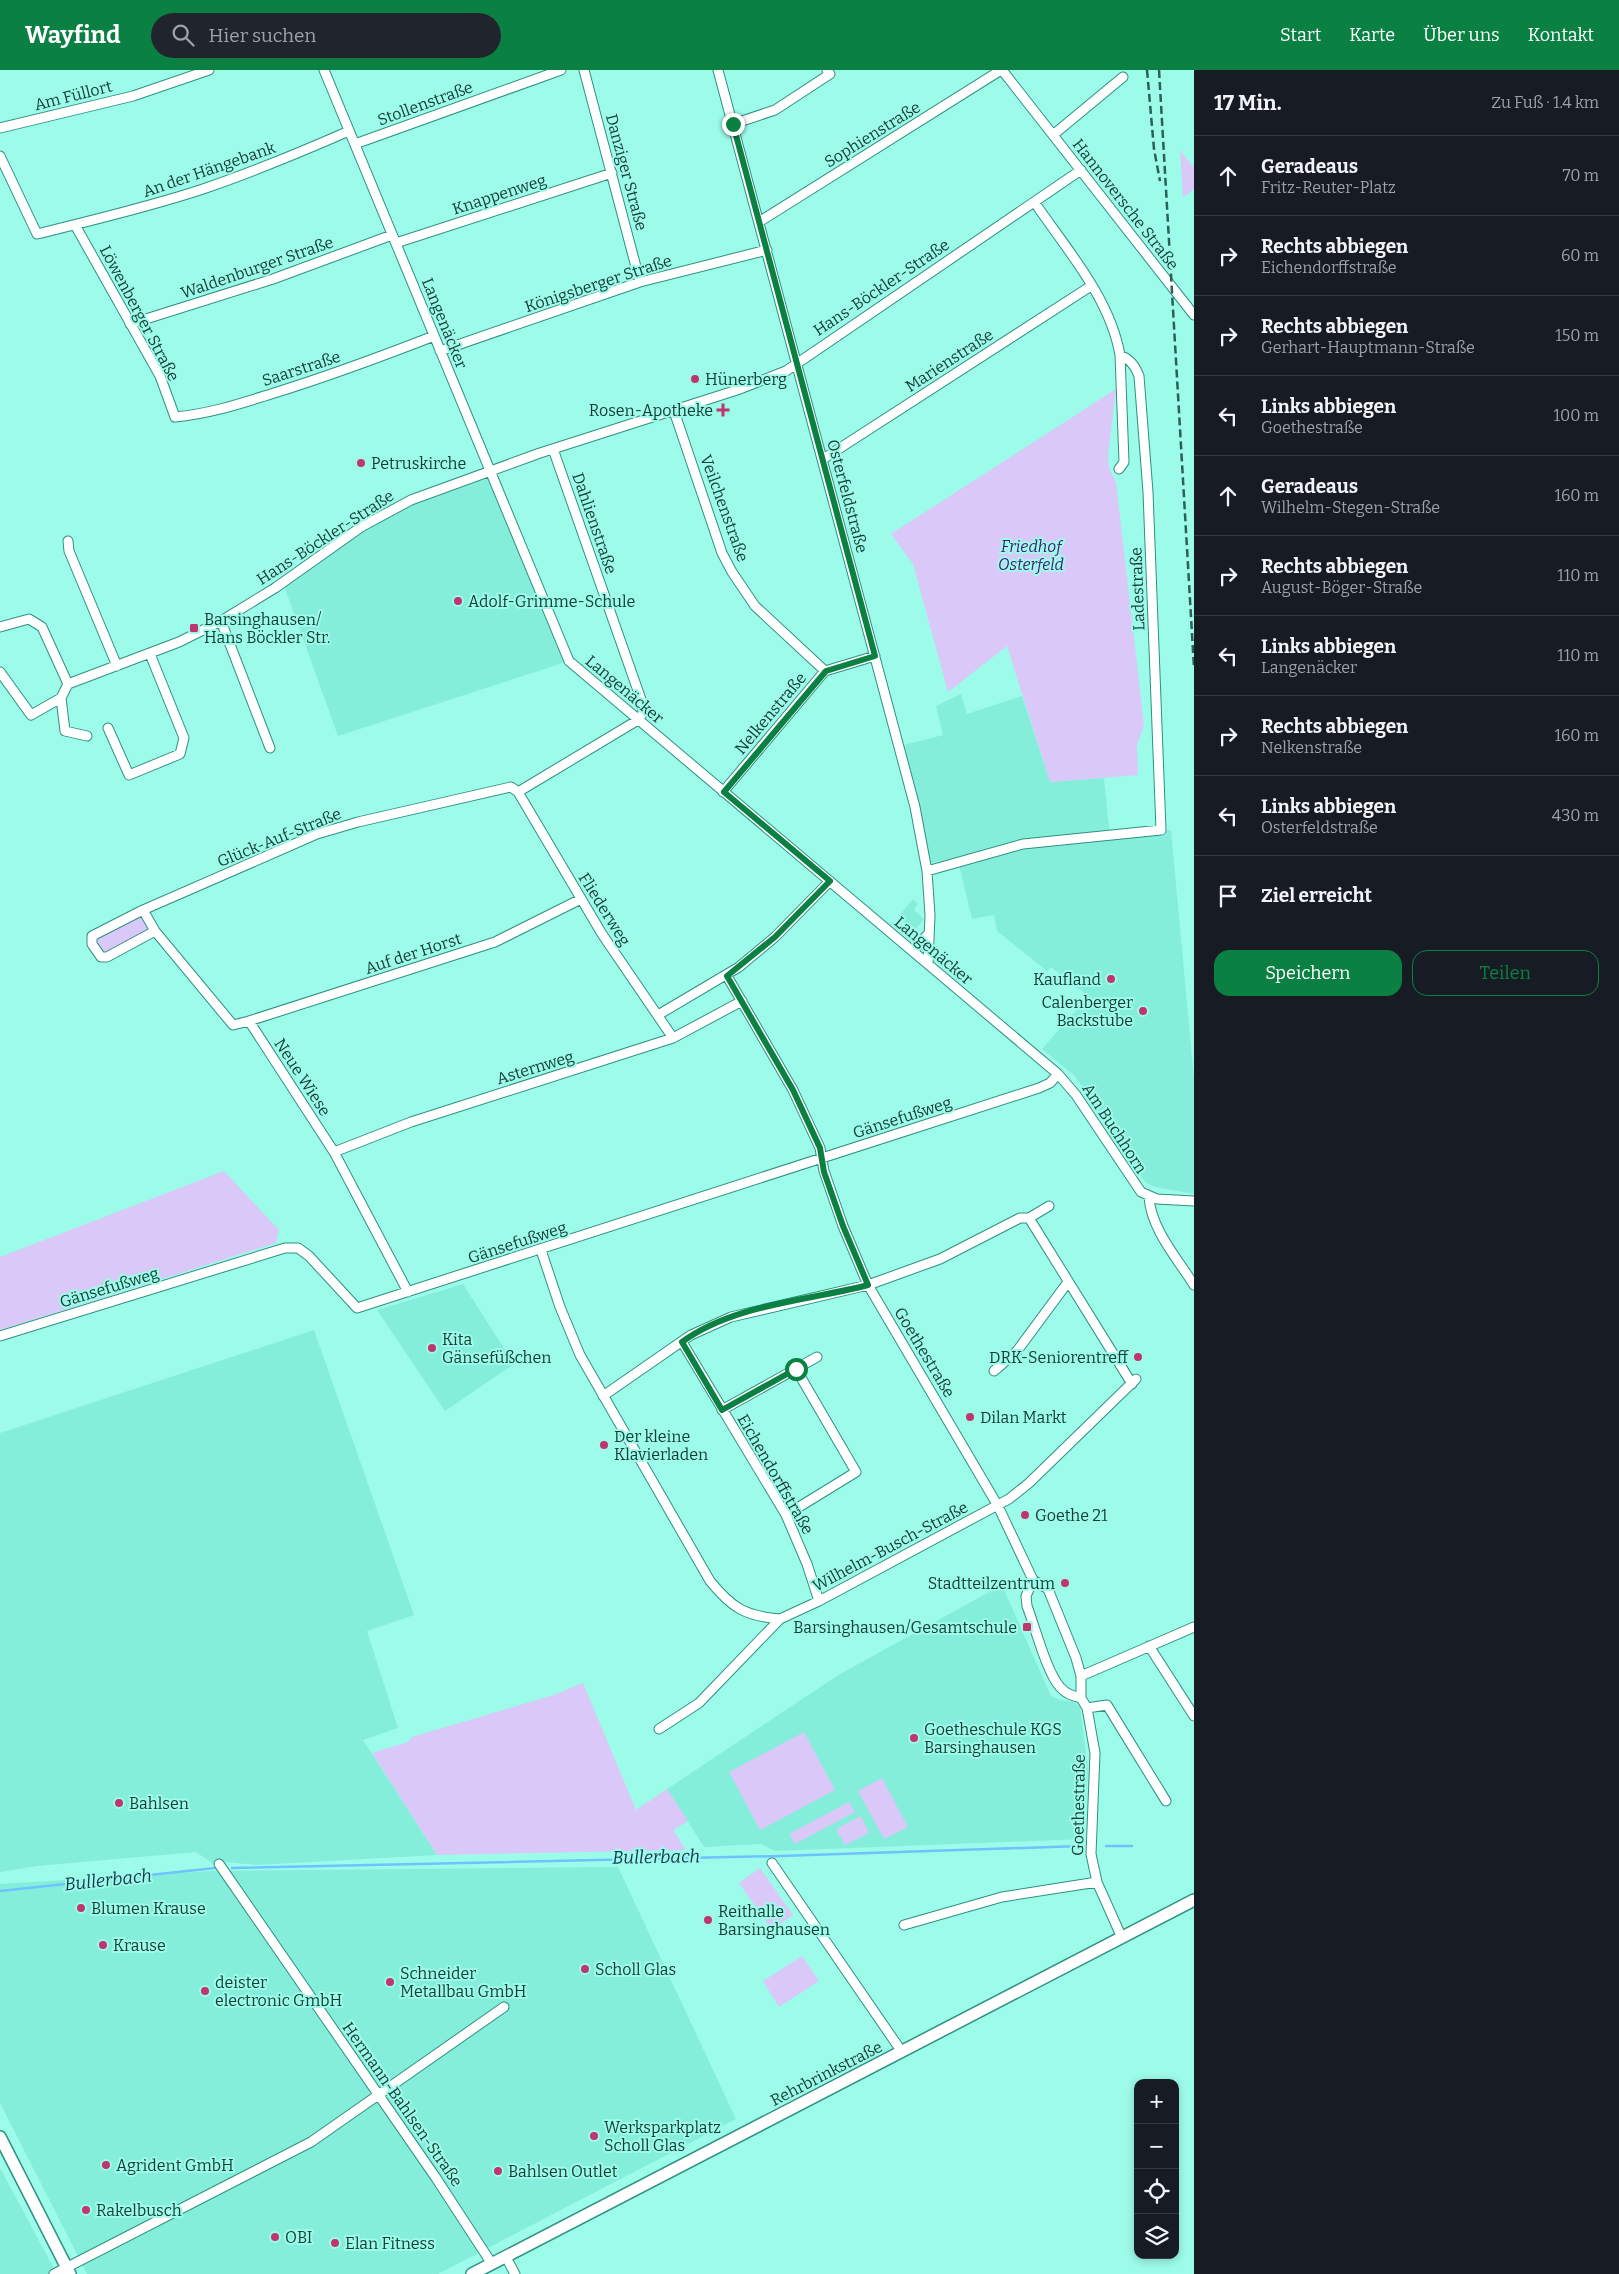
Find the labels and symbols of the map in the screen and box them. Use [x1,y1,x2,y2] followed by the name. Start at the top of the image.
[32,77,114,114] street label: Am Füllort
[375,77,475,130] street label: Stollenstraße
[821,97,924,171] street label: Sophienstraße
[602,112,651,232] street label: Danziger Straße
[722,113,745,136] route end
[1069,135,1183,274] street label: Hannoversche Straße
[140,138,278,201] street label: An der Hängebank
[450,170,549,219] street label: Knappenweg
[178,232,336,302] street label: Waldenburger Straße
[810,235,953,340] street label: Hans-Böckler-Straße
[96,242,183,384] street label: Löwenberger Straße
[522,251,674,316] street label: Königsberger Straße
[418,275,471,371] street label: Langenäcker
[902,325,997,396] street label: Marienstraße
[260,347,343,390] street label: Saarstraße
[705,370,787,389] place label: Hünerberg
[689,373,701,385] marker: Hünerberg
[589,401,713,420] place label: Rosen-Apotheke
[717,404,729,416] marker: Rosen-Apotheke
[823,437,872,555] street label: Osterfeldstraße
[696,452,753,564] street label: Veilchenstraße
[371,454,466,473] place label: Petruskirche
[355,457,367,469] marker: Petruskirche
[568,470,621,576] street label: Dahlienstraße
[253,486,397,589] street label: Hans-Böckler-Straße
[998,537,1064,574] park label: Friedhof Osterfeld
[1127,547,1148,631] street label: Ladestraße
[468,592,635,611] place label: Adolf-Grimme-Schule
[452,595,464,607] marker: Adolf-Grimme-Schule
[204,610,330,647] place label: Barsinghausen/ Hans Böckler Str.
[188,622,200,634] marker: Barsinghausen/ Hans Böckler Str.
[582,651,668,728] street label: Langenäcker
[731,669,810,758] street label: Nelkenstraße
[214,804,344,871] street label: Glück-Auf-Straße
[575,869,635,949] street label: Fliederweg
[891,912,977,989] street label: Langenäcker
[363,929,464,978] street label: Auf der Horst
[1033,970,1102,989] place label: Kaufland
[1105,973,1117,985] marker: Kaufland
[1041,993,1133,1030] place label: Calenberger Backstube
[1137,1005,1149,1017] marker: Calenberger Backstube
[270,1035,335,1120] street label: Neue Wiese
[494,1047,576,1088] street label: Asternweg
[1078,1080,1151,1177] street label: Am Buchhorn
[850,1093,954,1142] street label: Gänsefußweg
[465,1218,569,1267] street label: Gänsefußweg
[57,1263,161,1312] street label: Gänsefußweg
[890,1304,959,1401] street label: Goethestraße
[442,1330,551,1367] place label: Kita Gänsefüßchen
[426,1342,438,1354] marker: Kita Gänsefüßchen
[989,1348,1129,1367] place label: DRK-Seniorentreff
[1132,1351,1144,1363] marker: DRK-Seniorentreff
[785,1358,808,1381] route start
[980,1408,1067,1427] place label: Dilan Markt
[733,1411,818,1538] street label: Eichendorffstraße
[964,1411,976,1423] marker: Dilan Markt
[614,1427,708,1464] place label: Der kleine Klavierladen
[598,1439,610,1451] marker: Der kleine Klavierladen
[809,1497,971,1596] street label: Wilhelm-Busch-Straße
[1035,1506,1108,1525] place label: Goethe 21
[1019,1509,1031,1521] marker: Goethe 21
[928,1574,1055,1593] place label: Stadtteilzentrum
[1059,1577,1071,1589] marker: Stadtteilzentrum
[793,1618,1017,1637] place label: Barsinghausen/Gesamtschule
[1021,1621,1033,1633] marker: Barsinghausen/Gesamtschule
[924,1720,1062,1757] place label: Goetheschule KGS Barsinghausen
[908,1732,920,1744] marker: Goetheschule KGS Barsinghausen
[1068,1754,1089,1856] street label: Goethestraße
[129,1794,189,1813] place label: Bahlsen
[113,1797,125,1809] marker: Bahlsen
[612,1845,700,1869] water label: Bullerbach
[63,1864,153,1896] water label: Bullerbach
[91,1899,206,1918] place label: Blumen Krause
[75,1902,87,1914] marker: Blumen Krause
[718,1902,830,1939] place label: Reithalle Barsinghausen
[702,1914,714,1926] marker: Reithalle Barsinghausen
[113,1936,166,1955] place label: Krause
[97,1939,109,1951] marker: Krause
[595,1960,676,1979] place label: Scholl Glas
[579,1963,591,1975] marker: Scholl Glas
[400,1964,527,2001] place label: Schneider Metallbau GmbH
[215,1973,342,2010] place label: deister electronic GmbH
[384,1976,396,1988] marker: Schneider Metallbau GmbH
[199,1985,211,1997] marker: deister electronic GmbH
[339,2018,467,2190] street label: Hermann-Bahlsen-Straße
[767,2037,885,2110] street label: Rehrbrinkstraße
[604,2118,721,2155] place label: Werksparkplatz Scholl Glas
[588,2130,600,2142] marker: Werksparkplatz Scholl Glas
[116,2156,234,2175] place label: Agrident GmbH
[100,2159,112,2171] marker: Agrident GmbH
[508,2162,618,2181] place label: Bahlsen Outlet
[492,2165,504,2177] marker: Bahlsen Outlet
[96,2201,182,2220] place label: Rakelbusch
[80,2204,92,2216] marker: Rakelbusch
[285,2228,312,2247] place label: OBI
[269,2231,281,2243] marker: OBI
[345,2234,435,2253] place label: Elan Fitness
[329,2237,341,2249] marker: Elan Fitness

